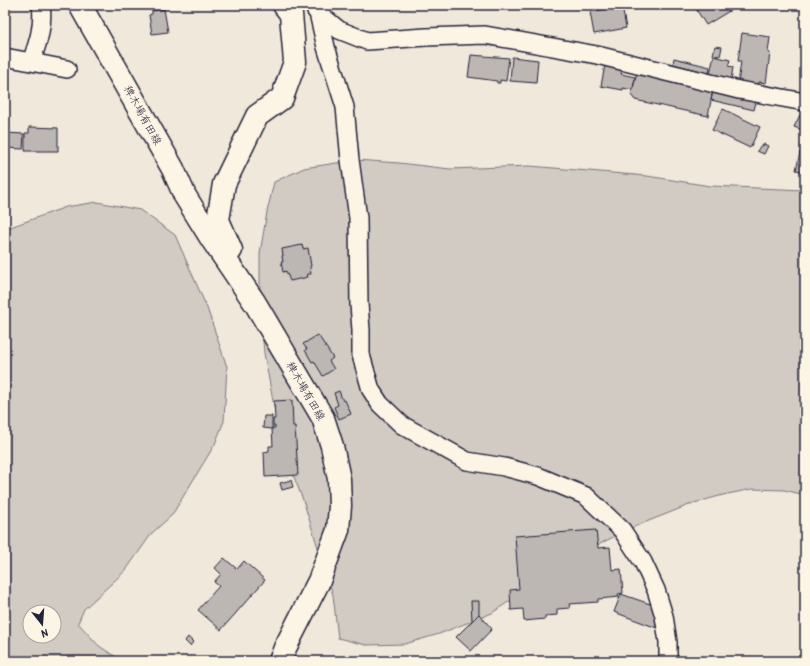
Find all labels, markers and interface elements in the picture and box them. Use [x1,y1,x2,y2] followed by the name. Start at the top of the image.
[121,83,165,147] street label: 稗木場有田線
[283,359,329,423] street label: 稗木場有田線
[22,604,62,644] north arrow
[40,626,50,641] text: N

